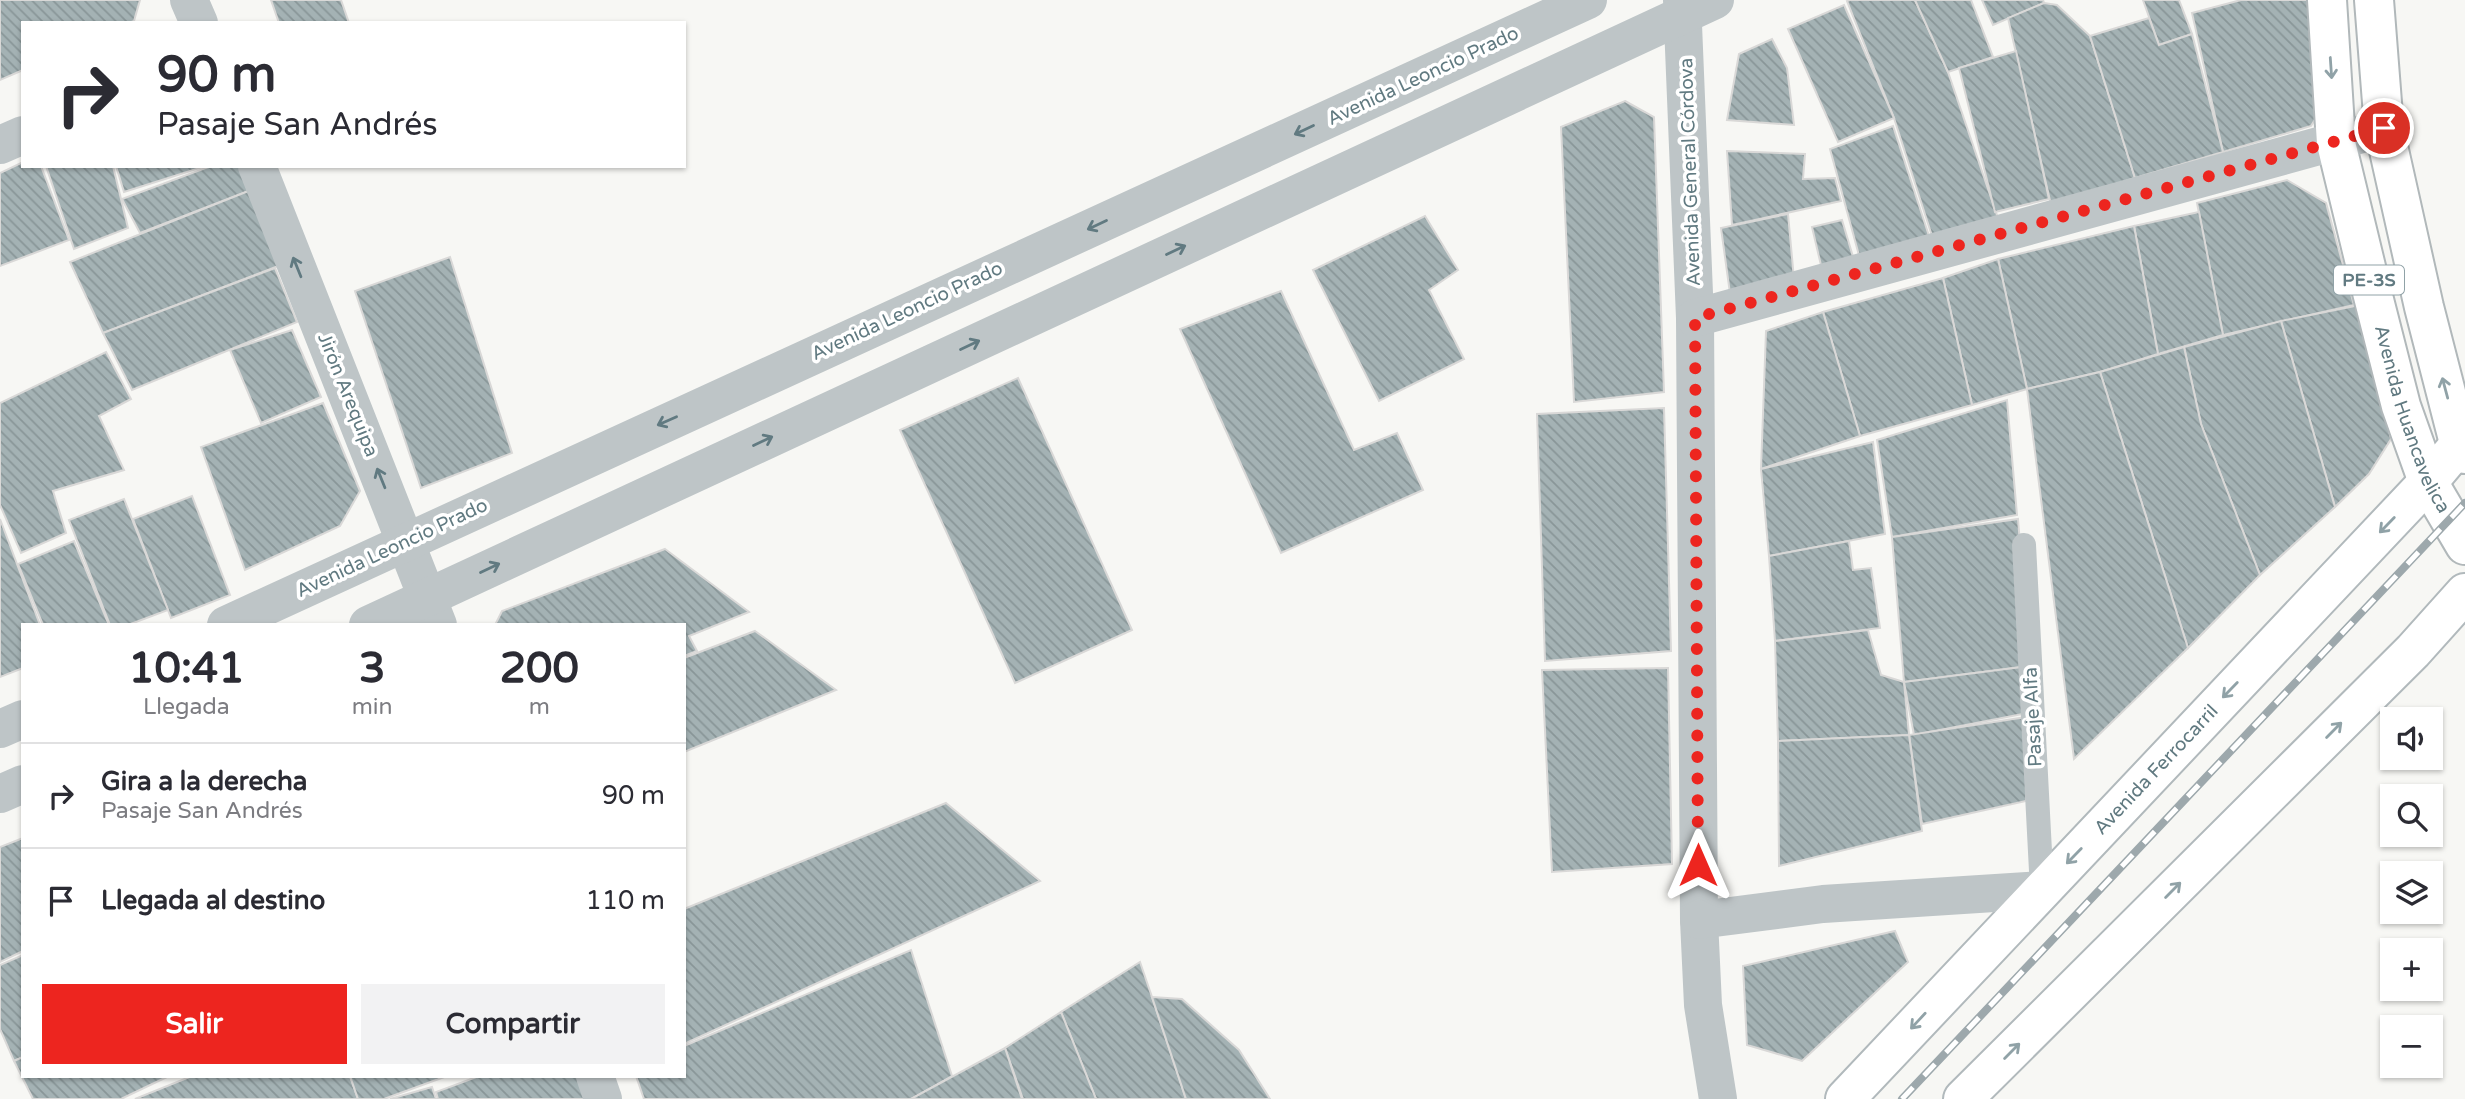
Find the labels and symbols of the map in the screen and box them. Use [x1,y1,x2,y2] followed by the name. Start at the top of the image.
[1324,22,1522,130] street label: Avenida Leoncio Prado
[2325,56,2338,79] one-way arrow
[1675,57,1705,287] street label: Avenida General Córdova
[2354,98,2414,158] pin
[1293,124,1315,137] one-way arrow
[1086,219,1107,232] one-way arrow
[1165,242,1186,256] one-way arrow
[290,256,303,278] one-way arrow
[808,257,1006,365] street label: Avenida Leoncio Prado
[2334,266,2404,294] road number: PE-3S
[2370,323,2455,517] street label: Avenida Huancavelica
[313,330,383,460] street label: Jirón Arequipa
[959,338,980,351] one-way arrow
[2438,378,2451,400] one-way arrow
[657,415,678,428] one-way arrow
[752,434,773,447] one-way arrow
[374,468,387,489] one-way arrow
[293,494,491,602] street label: Avenida Leoncio Prado
[2378,516,2395,533] one-way arrow
[479,561,500,574] one-way arrow
[2019,667,2047,767] street label: Pasaje Alfa
[2222,681,2238,699] one-way arrow
[2090,700,2223,839] street label: Avenida Ferrocarril
[2325,721,2342,738] one-way arrow
[1661,828,1735,902] position arrow
[2066,847,2083,864] one-way arrow
[2164,882,2181,899] one-way arrow
[1910,1012,1927,1029] one-way arrow
[2003,1042,2020,1059] one-way arrow

